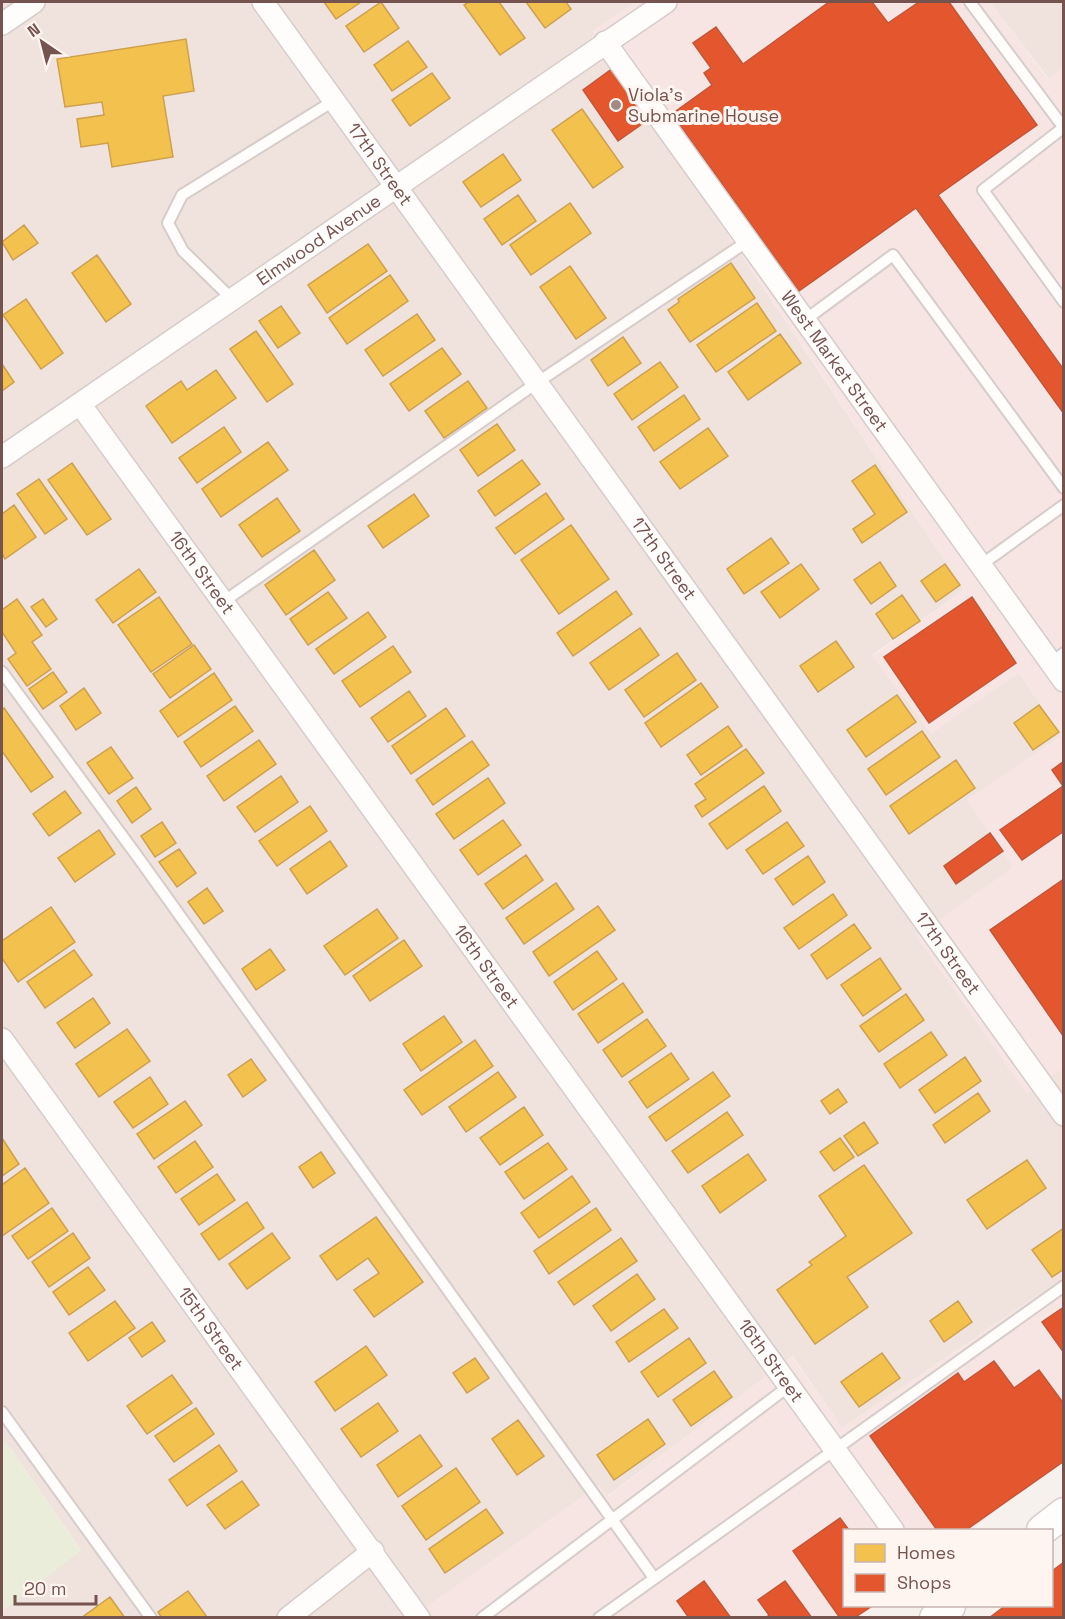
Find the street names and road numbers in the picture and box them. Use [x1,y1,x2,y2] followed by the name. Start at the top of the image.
[343,118,418,210] street label: 17th Street
[252,189,385,290] street label: Elmwood Avenue
[776,286,893,436] street label: West Market Street
[627,513,702,604] street label: 17th Street
[164,526,240,619] street label: 16th Street
[910,907,986,999] street label: 17th Street
[449,920,525,1013] street label: 16th Street
[173,1282,249,1375] street label: 15th Street
[733,1314,809,1407] street label: 16th Street

